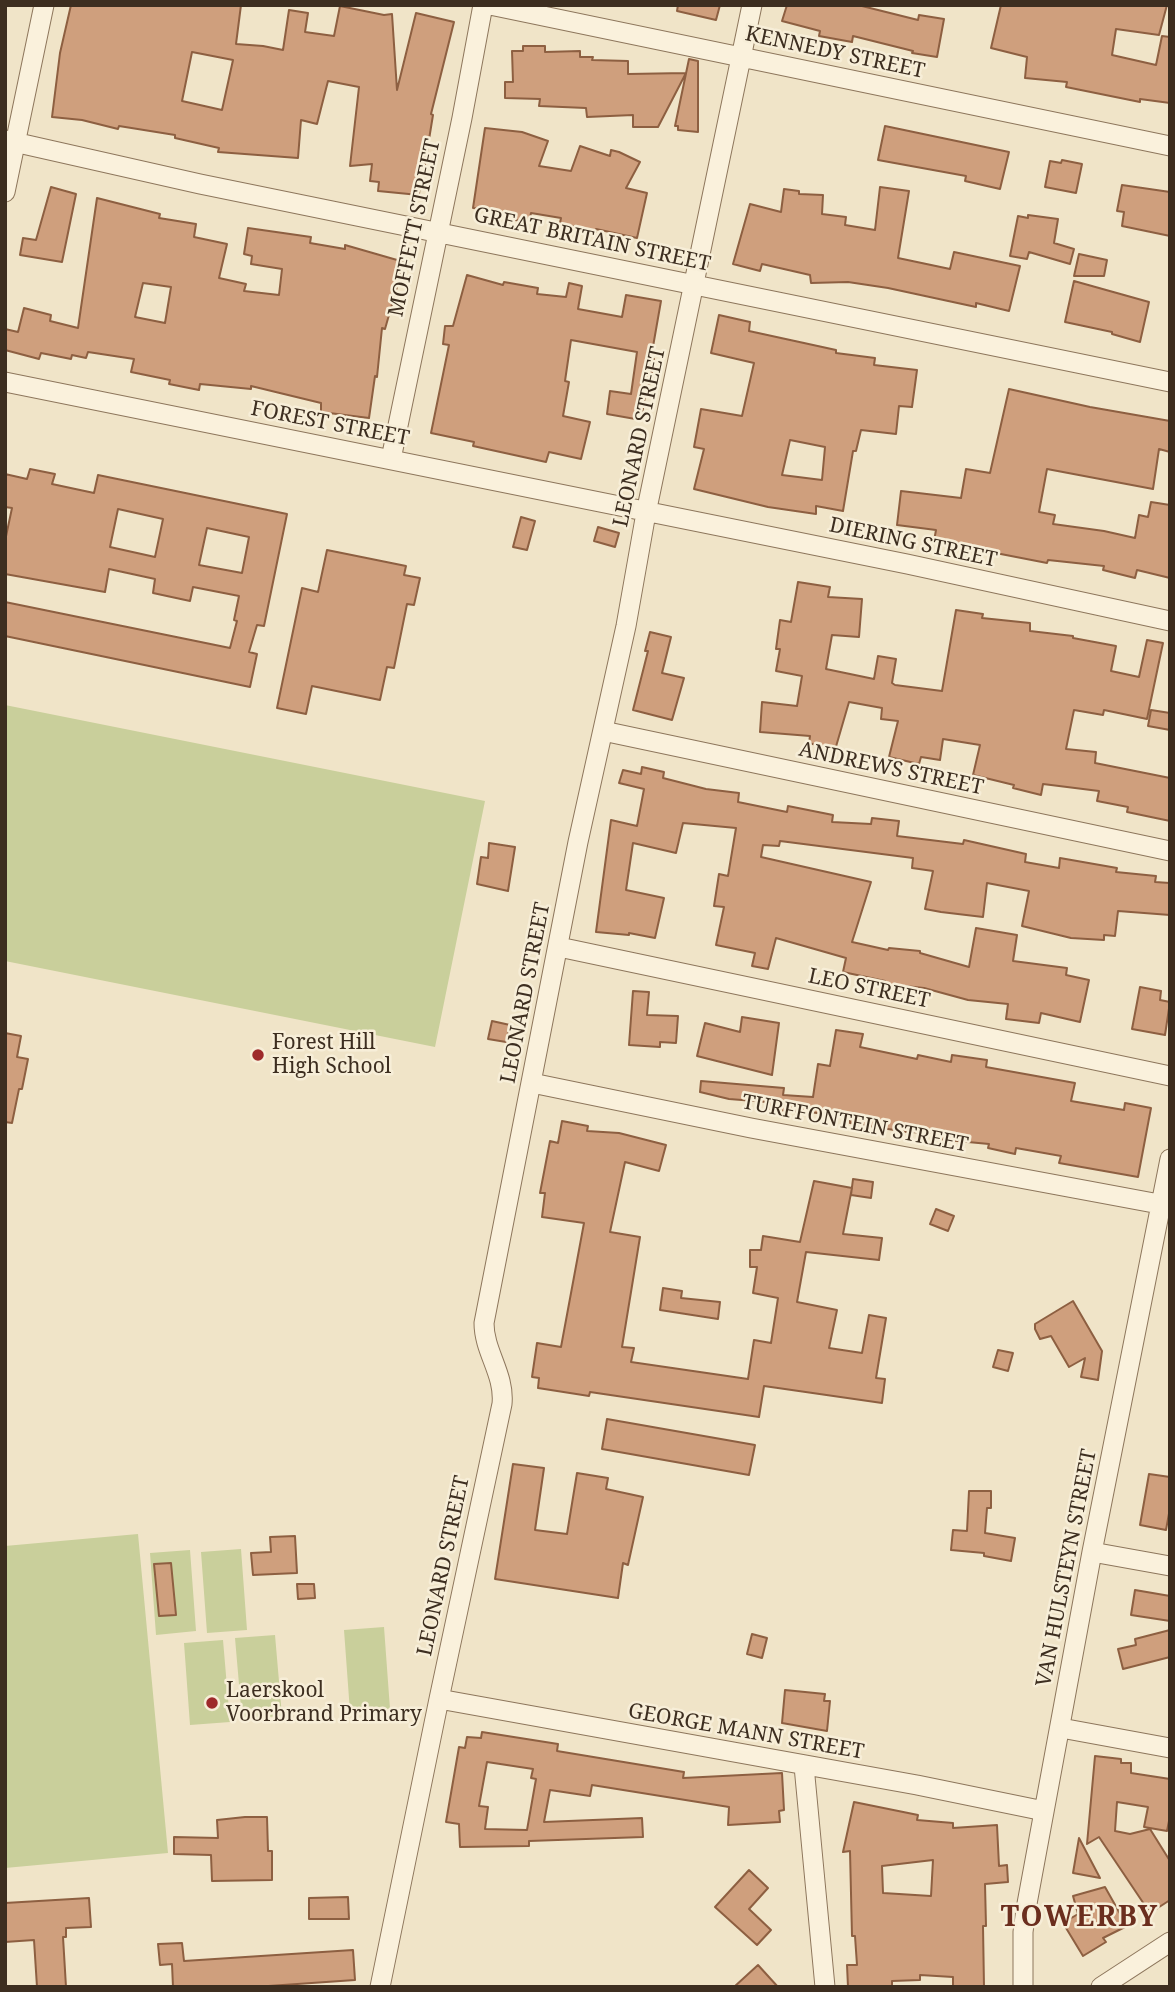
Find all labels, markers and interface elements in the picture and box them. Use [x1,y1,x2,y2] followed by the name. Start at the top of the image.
[743,22,927,84] street label: KENNEDY STREET
[384,137,446,319] street label: MOFFETT STREET
[471,203,713,277] street label: GREAT BRITAIN STREET
[609,345,671,529] street label: LEONARD STREET
[249,396,411,452] street label: FOREST STREET
[827,513,999,573] street label: DIERING STREET
[796,737,986,801] street label: ANDREWS STREET
[496,900,556,1086] street label: LEONARD STREET
[806,964,932,1014] street label: LEO STREET
[272,1030,391,1080] place label: Forest Hill High School
[250,1047,266,1063] marker: Forest Hill High School
[740,1090,970,1158] street label: TURFFONTEIN STREET
[1032,1447,1102,1689] street label: VAN HULSTEYN STREET
[413,1474,475,1658] street label: LEONARD STREET
[226,1678,422,1728] place label: Laerskool Voorbrand Primary
[204,1695,220,1711] marker: Laerskool Voorbrand Primary
[626,1699,866,1765] street label: GEORGE MANN STREET
[1002,1901,1158,1935] district label: TOWERBY

